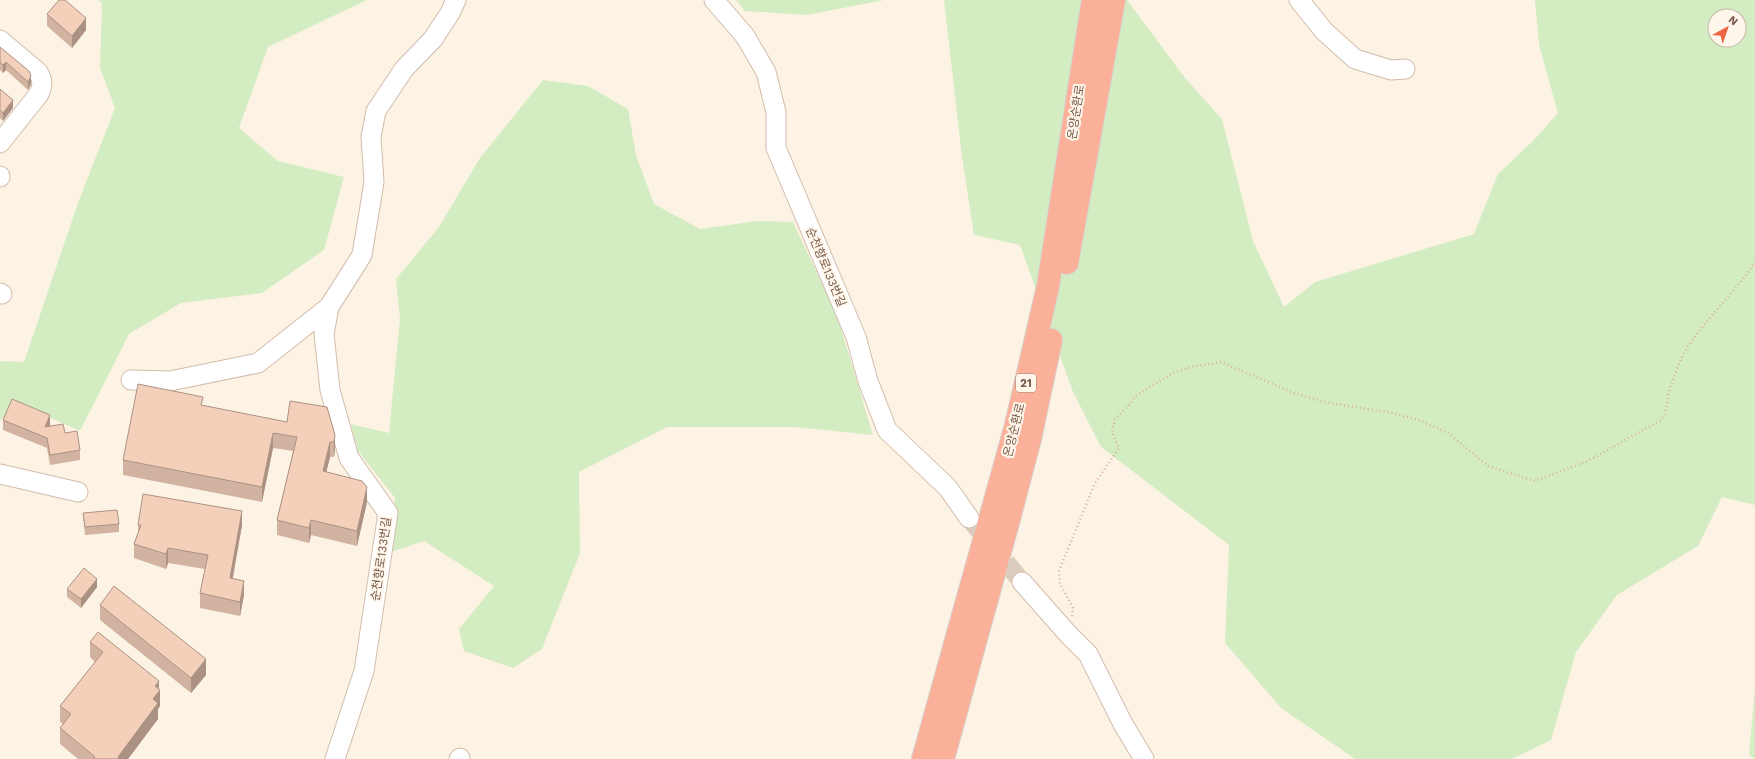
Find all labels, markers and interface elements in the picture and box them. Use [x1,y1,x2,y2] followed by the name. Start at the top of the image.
[1707,8,1747,48] north arrow
[1726,13,1740,28] text: N
[1065,84,1087,140] street label: 온양순환로
[803,225,849,309] street label: 순천향로133번길
[1016,374,1036,392] road number: 21
[1001,402,1027,458] street label: 온양순환로
[368,516,394,602] street label: 순천향로133번길

